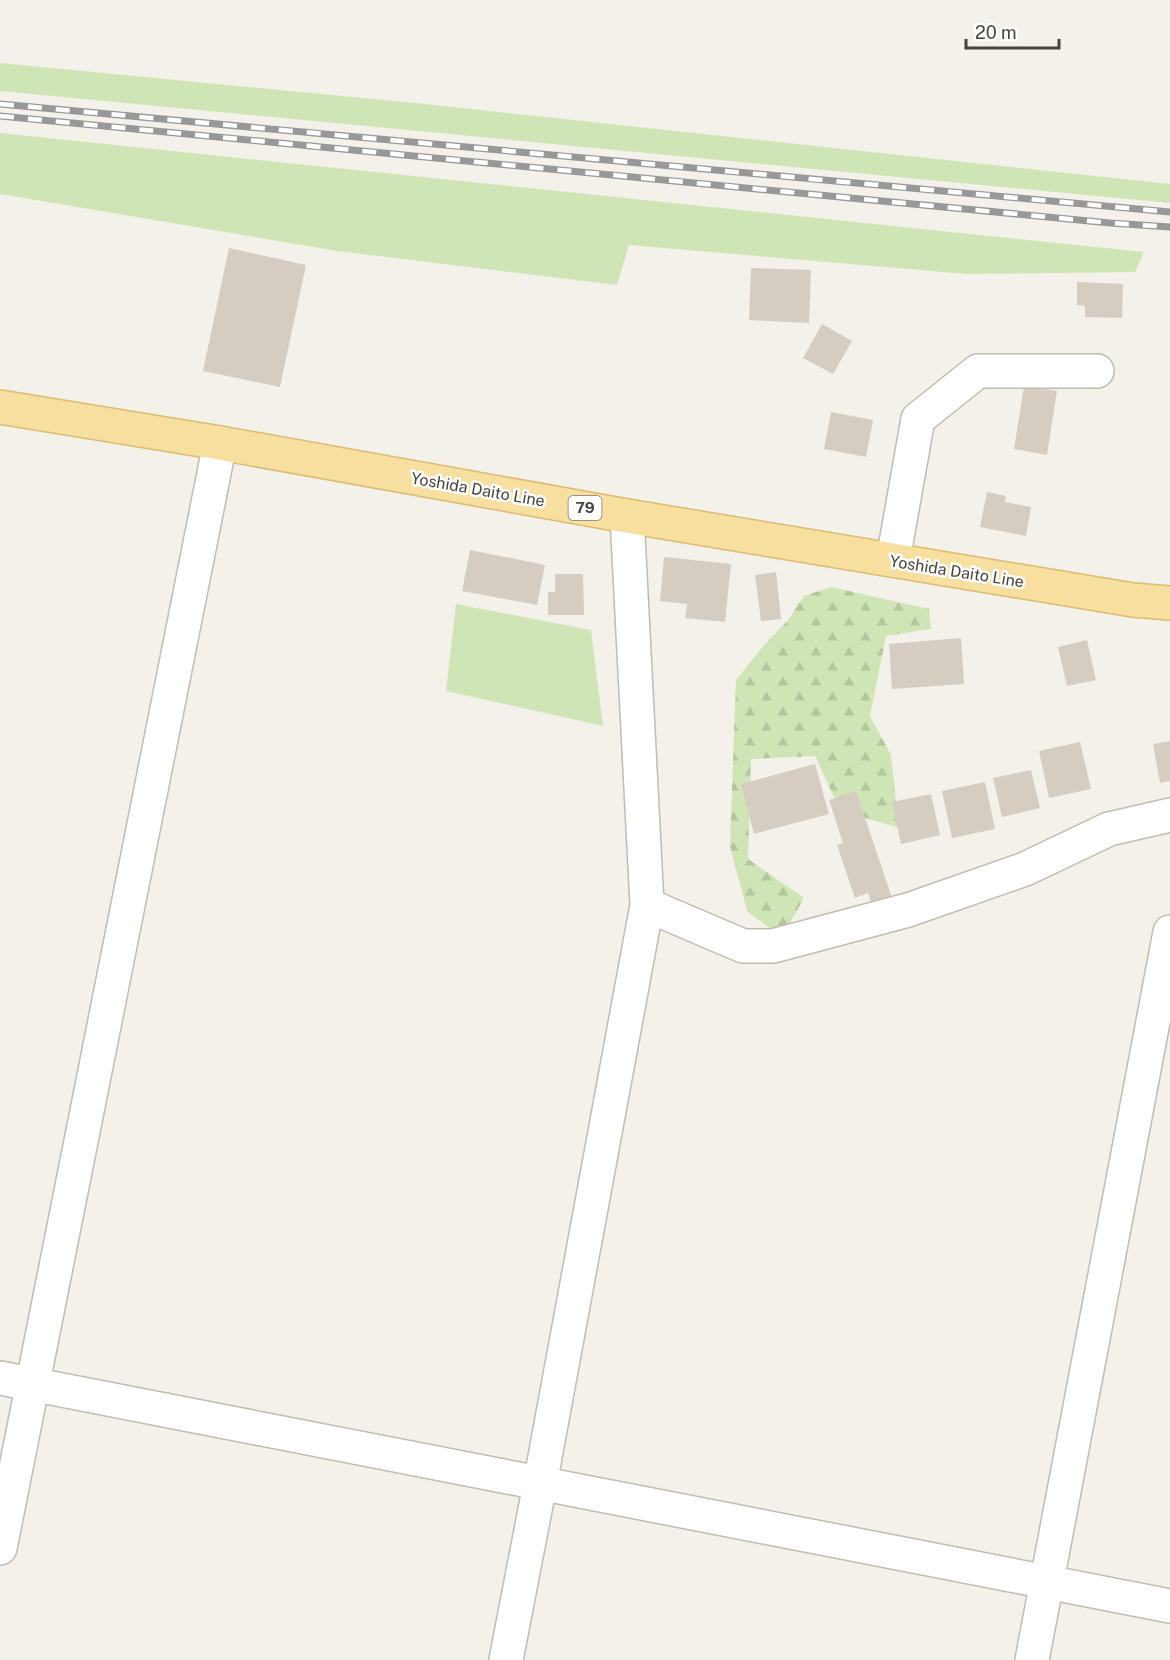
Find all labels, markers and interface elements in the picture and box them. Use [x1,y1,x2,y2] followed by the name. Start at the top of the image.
[966,12,1059,50] scale bar
[975,22,1017,43] text: 20 m
[409,468,546,511] street label: Yoshida Daito Line
[568,496,602,520] road number: 79
[888,552,1025,591] street label: Yoshida Daito Line

